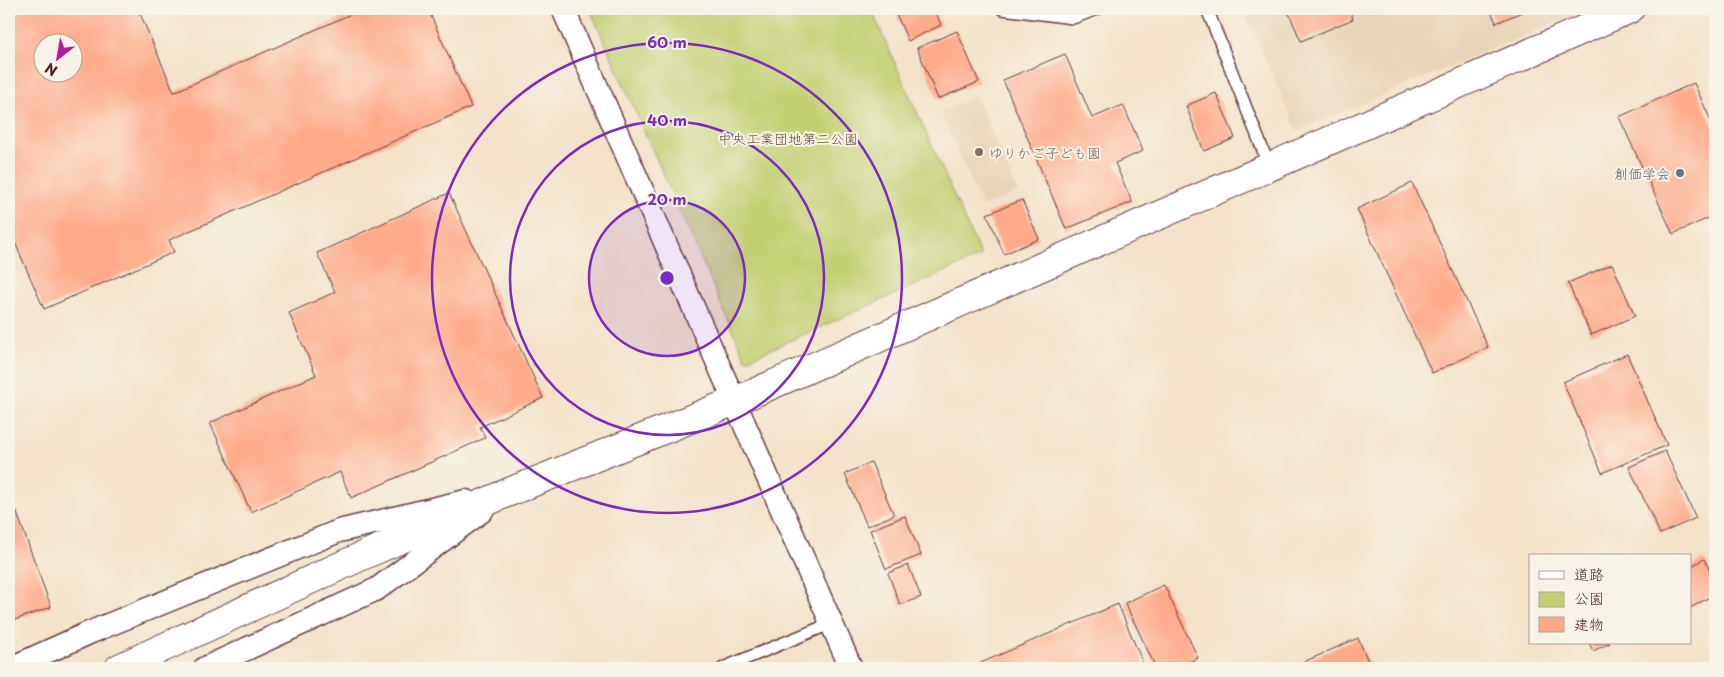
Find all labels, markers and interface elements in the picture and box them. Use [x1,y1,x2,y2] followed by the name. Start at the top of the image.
[647,30,687,53] text: 60 m
[32,32,82,82] north arrow
[41,58,61,81] text: N
[647,108,687,131] text: 40 m
[718,128,858,149] park label: 中央工業団地第二公園
[989,142,1101,163] place label: ゆりかご子ども園
[973,146,985,158] marker: ゆりかご子ども園
[1614,163,1670,184] place label: 創価学会
[1674,167,1686,179] marker: 創価学会
[648,187,686,210] text: 20 m
[658,269,676,287] centre of rings
[1529,554,1692,644] legend
[1574,562,1604,585] text: 道路
[1574,586,1604,609] text: 公園
[1574,612,1604,635] text: 建物

